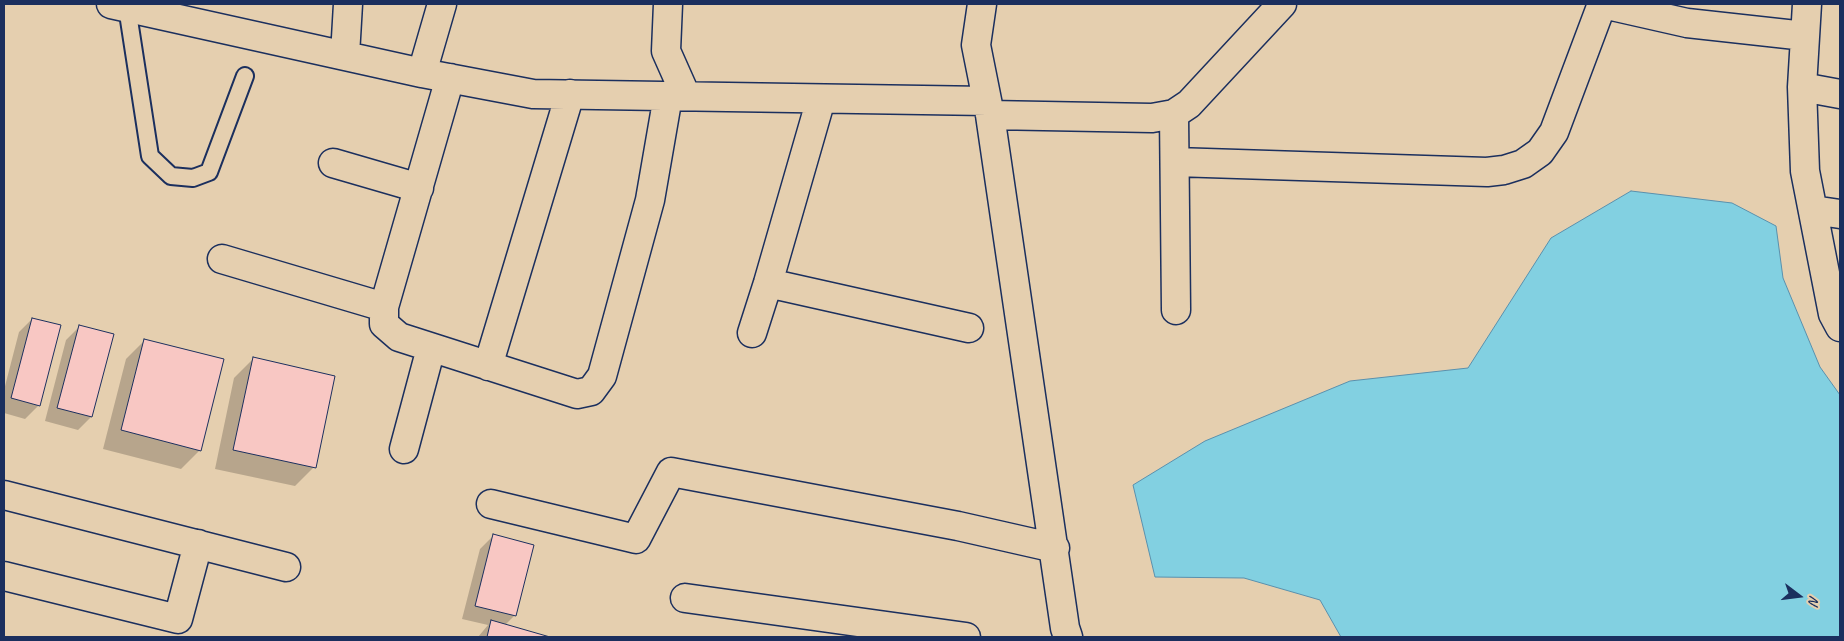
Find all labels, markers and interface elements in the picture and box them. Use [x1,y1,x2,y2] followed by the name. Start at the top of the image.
[1774,571,1824,621] north arrow
[1805,594,1823,606] text: N

